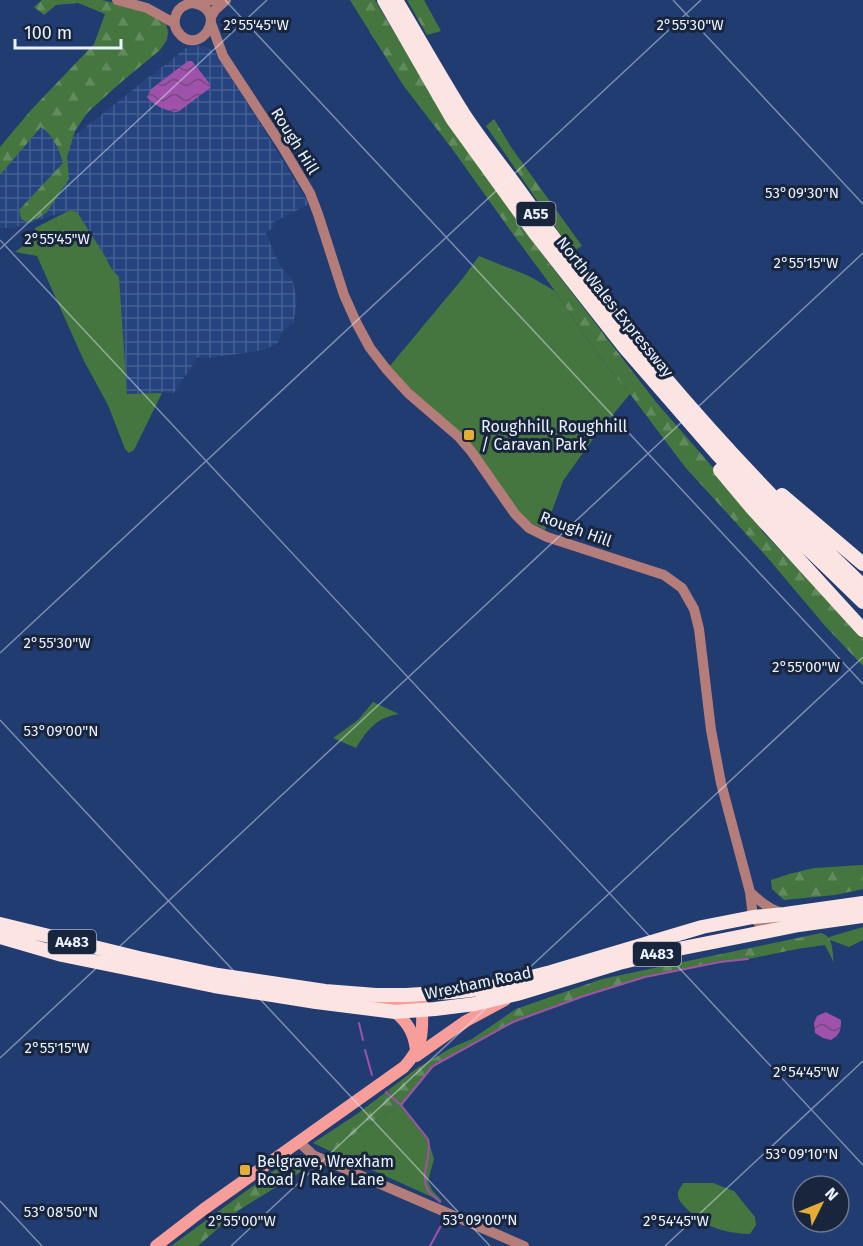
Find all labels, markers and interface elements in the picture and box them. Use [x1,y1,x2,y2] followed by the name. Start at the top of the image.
[15,12,122,50] scale bar
[223,16,289,34] text: 2°55'45"W
[656,16,724,34] text: 2°55'30"W
[24,22,72,44] text: 100 m
[267,104,323,178] street label: Rough Hill
[765,184,839,202] text: 53°09'30"N
[516,202,556,226] road number: A55
[24,230,90,248] text: 2°55'45"W
[553,233,677,381] street label: North Wales Expressway
[774,254,839,272] text: 2°55'15"W
[481,417,628,454] place label: Roughhill, Roughhill / Caravan Park
[462,428,476,442] marker: Roughhill, Roughhill / Caravan Park
[538,507,615,551] street label: Rough Hill
[23,634,91,652] text: 2°55'30"W
[772,658,841,676] text: 2°55'00"W
[24,722,98,740] text: 53°09'00"N
[48,930,96,954] road number: A483
[633,942,681,966] road number: A483
[423,962,533,1004] street label: Wrexham Road
[25,1039,90,1057] text: 2°55'15"W
[773,1063,840,1081] text: 2°54'45"W
[765,1145,839,1163] text: 53°09'10"N
[257,1152,394,1189] place label: Belgrave, Wrexham Road / Rake Lane
[238,1163,252,1177] marker: Belgrave, Wrexham Road / Rake Lane
[791,1174,851,1234] north arrow
[821,1184,842,1204] text: N
[24,1203,98,1221] text: 53°08'50"N
[443,1211,517,1229] text: 53°09'00"N
[208,1212,277,1230] text: 2°55'00"W
[643,1212,710,1230] text: 2°54'45"W

